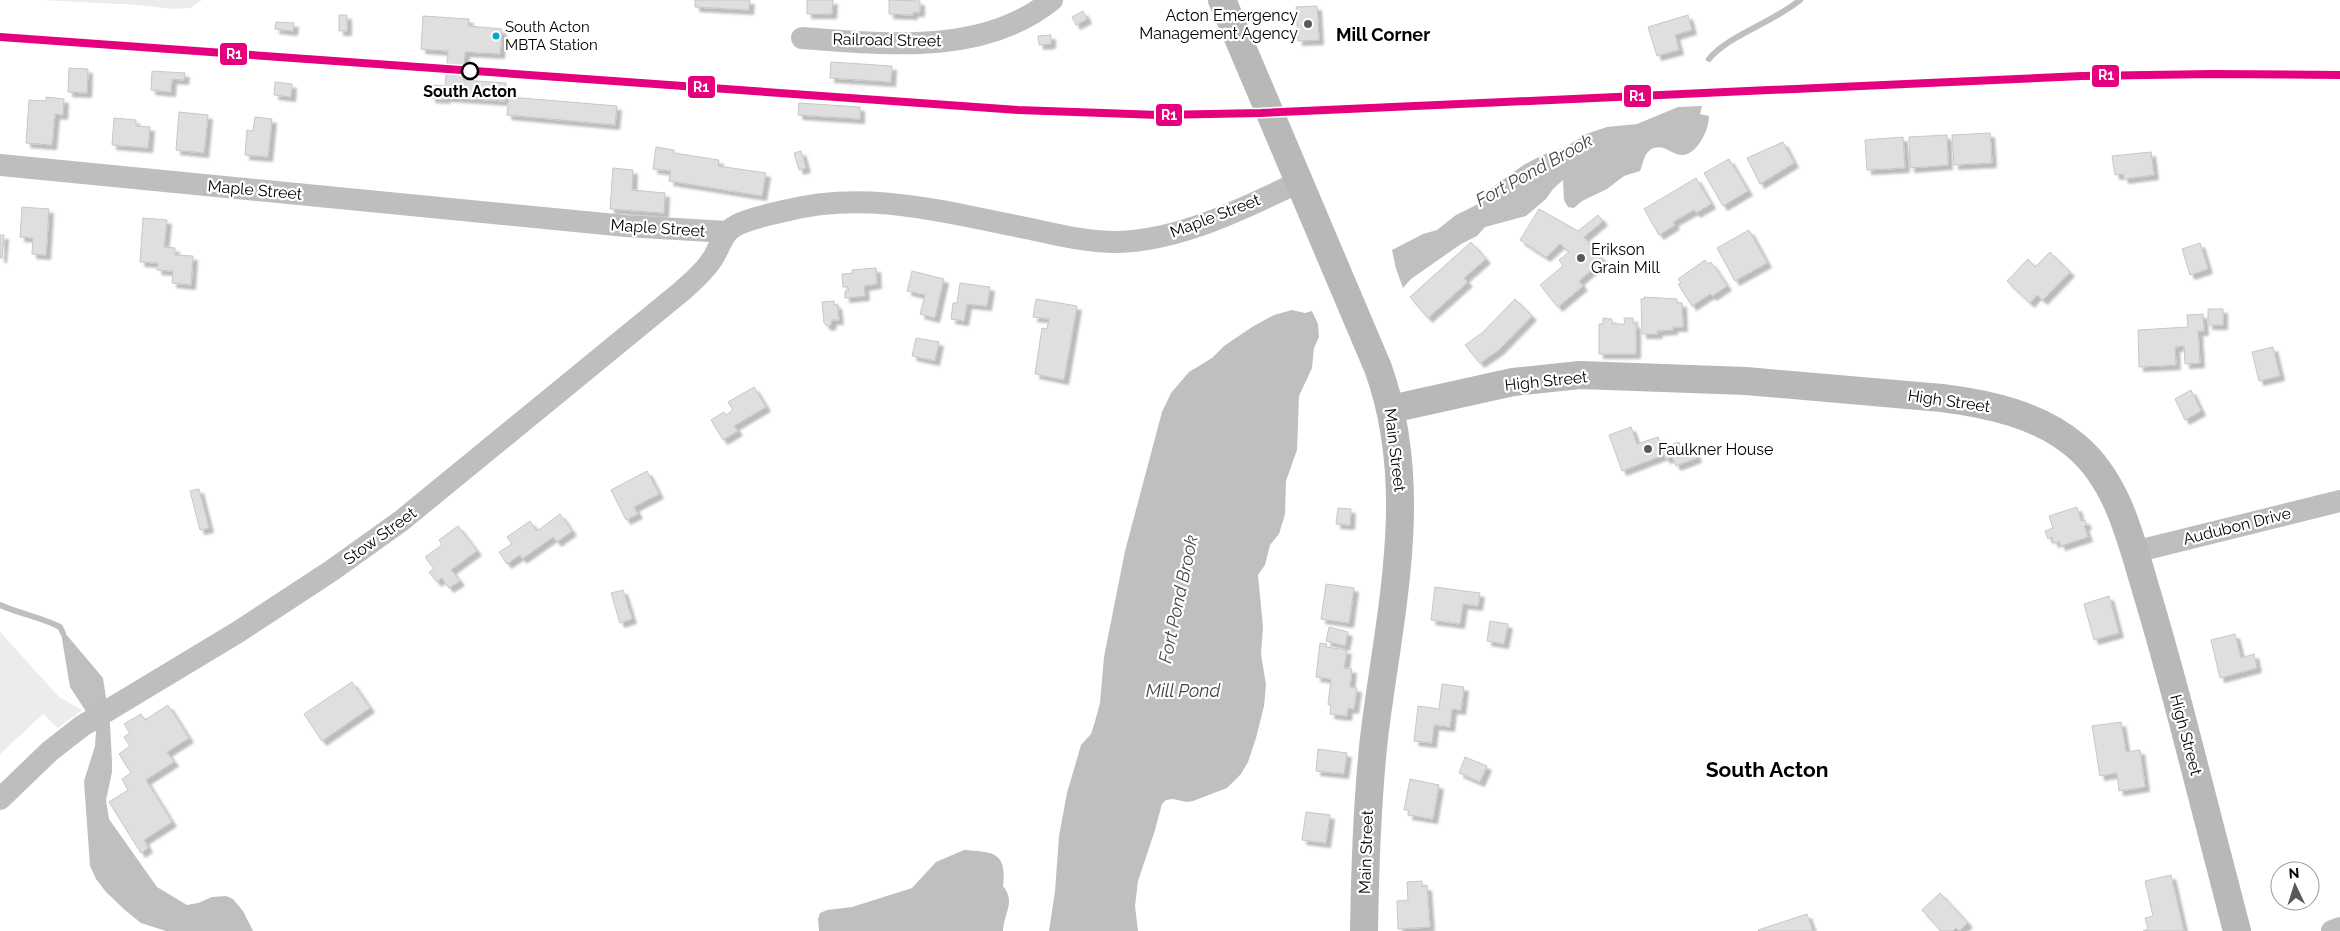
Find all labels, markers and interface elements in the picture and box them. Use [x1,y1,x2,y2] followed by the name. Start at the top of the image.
[1139,6,1298,43] place label: Acton Emergency Management Agency
[505,18,598,54] place label: South Acton MBTA Station
[1302,18,1314,30] marker: Acton Emergency Management Agency
[1336,24,1430,45] district label: Mill Corner
[832,30,942,50] street label: Railroad Street
[491,31,501,41] marker: South Acton MBTA Station
[219,42,248,66] line badge: R1
[226,46,242,62] text: R1
[461,62,479,80] marker: South Acton
[2091,64,2120,88] line badge: R1
[2098,67,2114,83] text: R1
[687,75,716,99] line badge: R1
[693,79,709,95] text: R1
[423,82,517,101] place label: South Acton
[1623,84,1652,108] line badge: R1
[1629,88,1645,104] text: R1
[1155,103,1183,127] line badge: R1
[1161,107,1177,123] text: R1
[1472,129,1596,211] water label: Fort Pond Brook
[207,176,304,204] street label: Maple Street
[1167,190,1263,242] street label: Maple Street
[610,215,707,241] street label: Maple Street
[1591,240,1661,277] place label: Erikson Grain Mill
[1575,252,1587,264] marker: Erikson Grain Mill
[1504,367,1589,395] street label: High Street
[1907,386,1992,416] street label: High Street
[1380,407,1410,493] street label: Main Street
[1658,440,1773,459] place label: Faulkner House
[1642,443,1654,455] marker: Faulkner House
[340,503,420,569] street label: Stow Street
[2181,503,2293,549] street label: Audubon Drive
[1154,533,1202,665] water label: Fort Pond Brook
[1146,680,1221,701] water label: Mill Pond
[2166,692,2206,778] street label: High Street
[1706,757,1828,782] district label: South Acton
[1355,809,1377,894] street label: Main Street
[2270,861,2320,911] north arrow
[2288,865,2300,881] text: N

